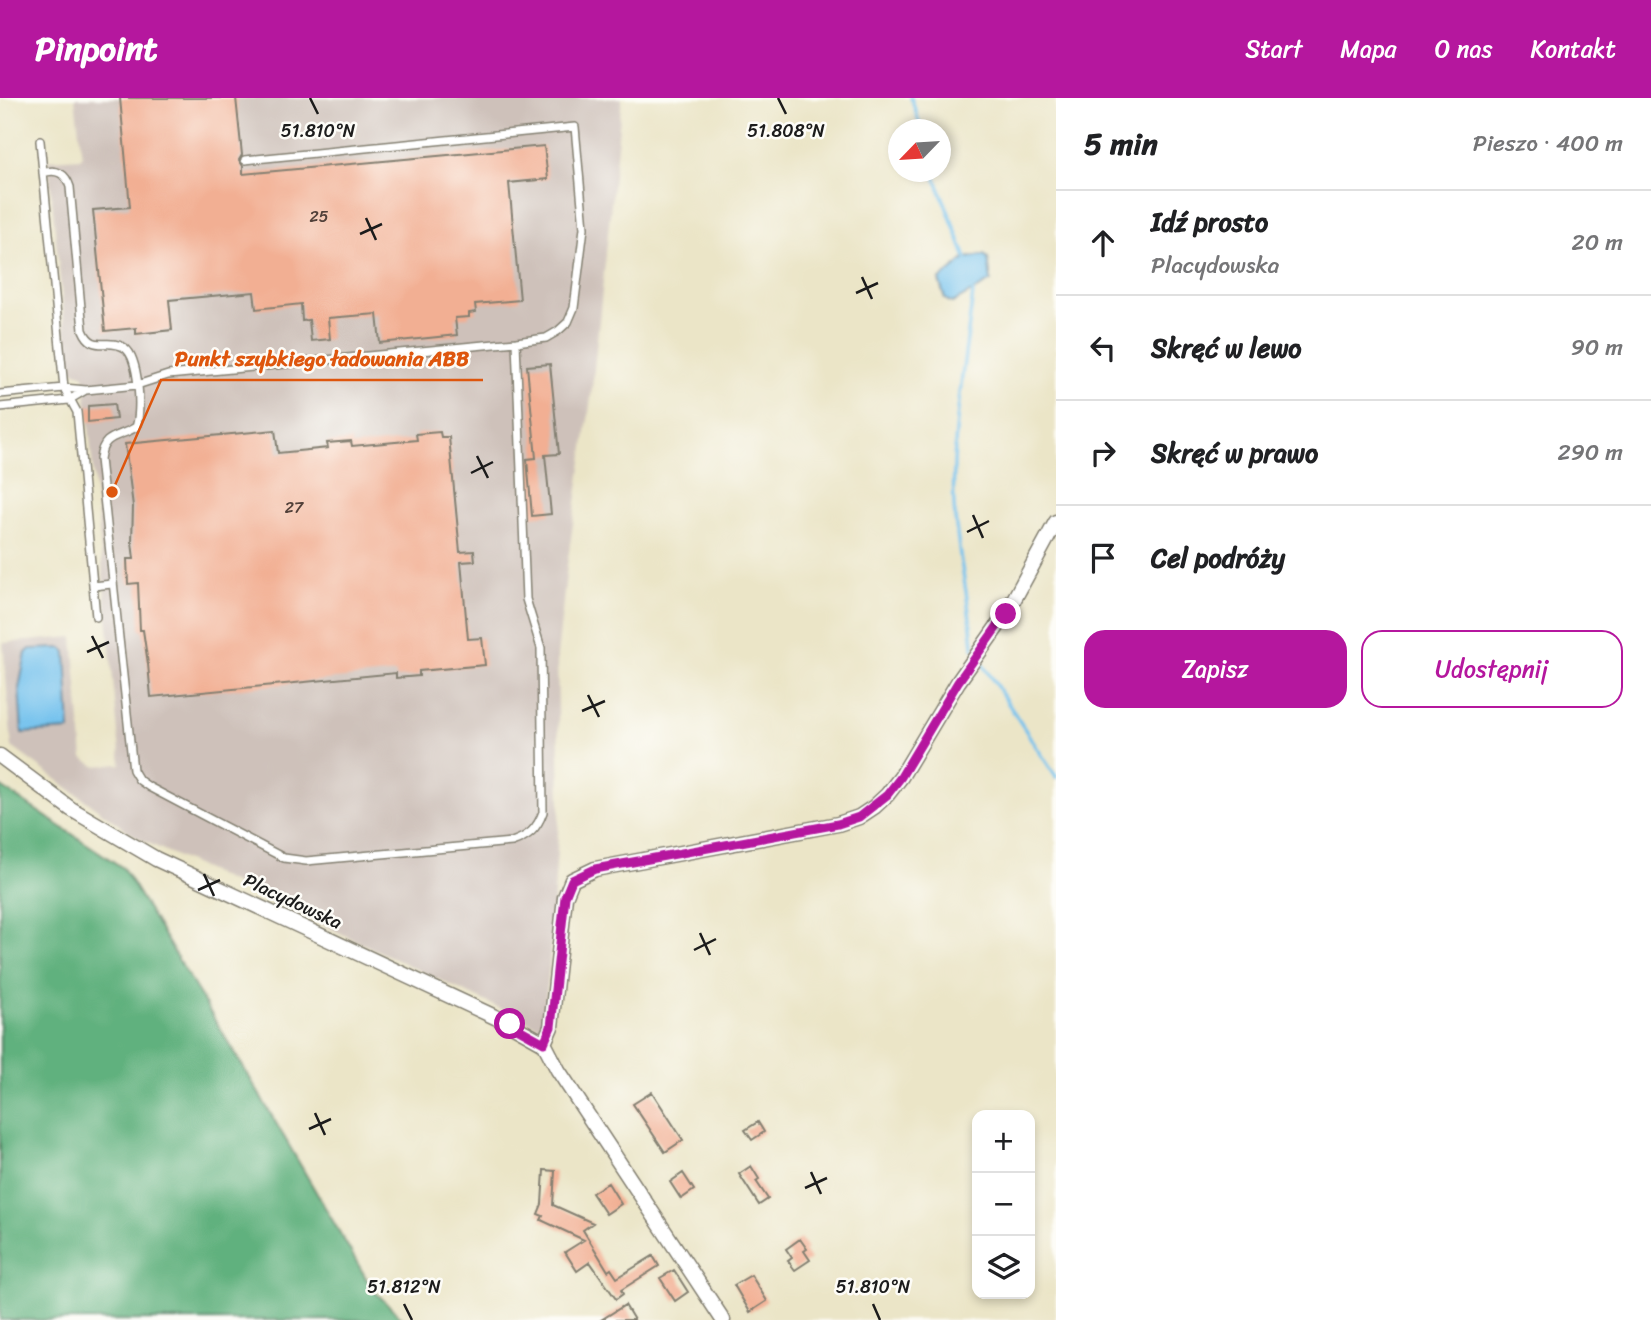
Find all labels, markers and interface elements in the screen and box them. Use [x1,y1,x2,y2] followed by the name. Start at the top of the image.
[35,20,158,78] text: Pinpoint
[1245,28,1302,70] text: Start
[1340,28,1397,70] text: Mapa
[1435,28,1493,70] text: O nas
[1531,28,1616,70] text: Kontakt
[281,115,356,147] text: 51.810°N
[747,115,825,147] text: 51.808°N
[1084,117,1158,171] text: 5 min
[888,119,951,182] north arrow
[1473,123,1623,164] text: Pieszo · 400 m
[1151,199,1268,245] text: Idź prosto
[309,202,329,231] house number: 25
[1572,222,1623,263] text: 20 m
[1084,224,1122,262] icon: ahead
[1151,245,1279,286] text: Placydowska
[1151,325,1302,371] text: Skręć w lewo
[1571,327,1623,368] text: 90 m
[1084,329,1122,367] icon: left
[161,338,483,380] callout: Punkt szybkiego ładowania ABB
[175,340,470,378] text: Punkt szybkiego ładowania ABB
[1151,430,1318,476] text: Skręć w prawo
[1557,432,1623,473] text: 290 m
[1084,434,1122,472] icon: right
[285,493,304,522] house number: 27
[1151,535,1285,581] text: Cel podróży
[1084,539,1122,577] icon: arrive
[990,598,1021,629] route end
[1084,630,1347,708] button: Zapisz
[1361,630,1623,708] button: Udostępnij
[238,864,348,939] street label: Placydowska
[494,1008,525,1039] route start
[972,1110,1035,1299] map controls
[972,1110,1035,1173] button: +
[972,1173,1035,1236] button: −
[972,1236,1035,1299] button: layers
[367,1271,441,1303] text: 51.812°N
[836,1271,911,1303] text: 51.810°N

